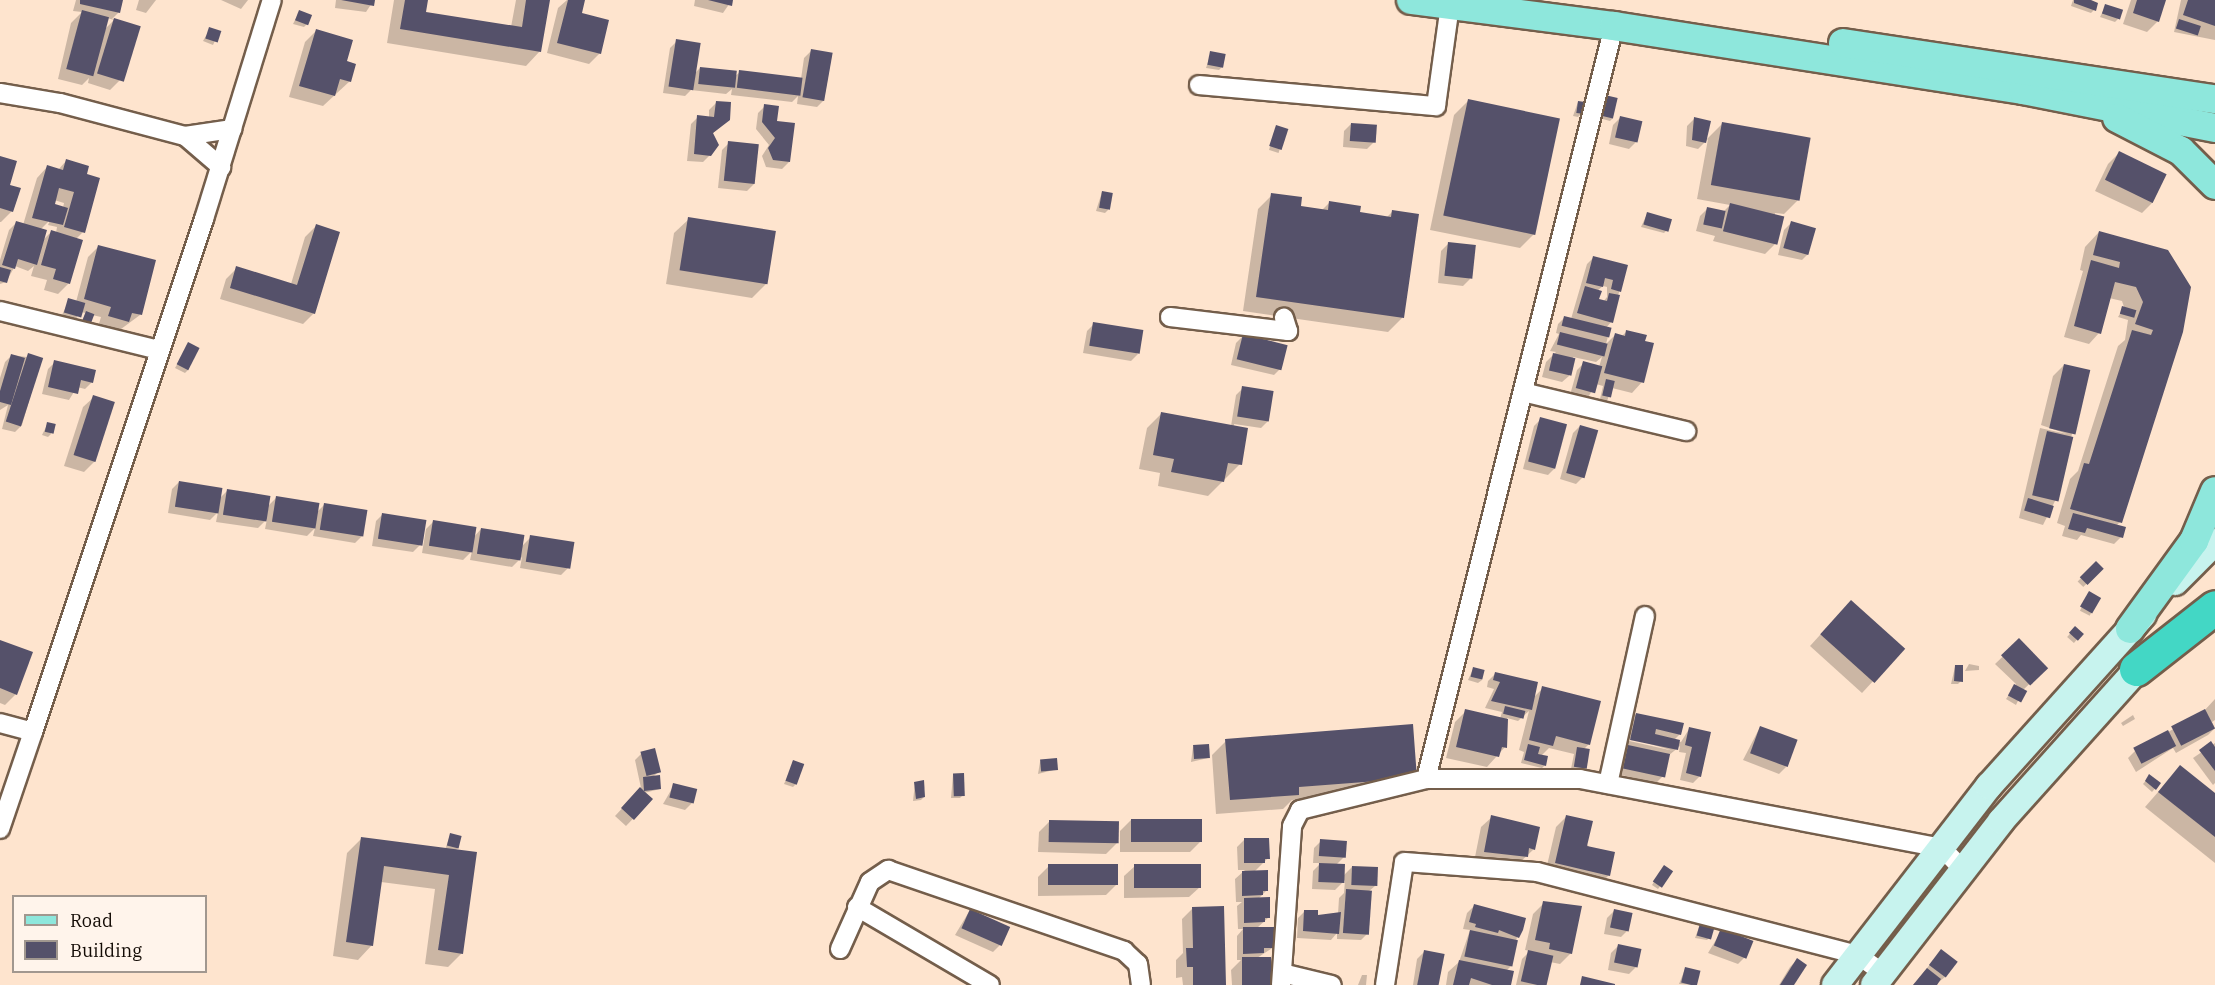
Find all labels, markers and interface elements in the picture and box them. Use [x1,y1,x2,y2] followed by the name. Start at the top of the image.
[12,895,207,973] legend
[70,909,113,932] text: Road
[70,939,142,962] text: Building

